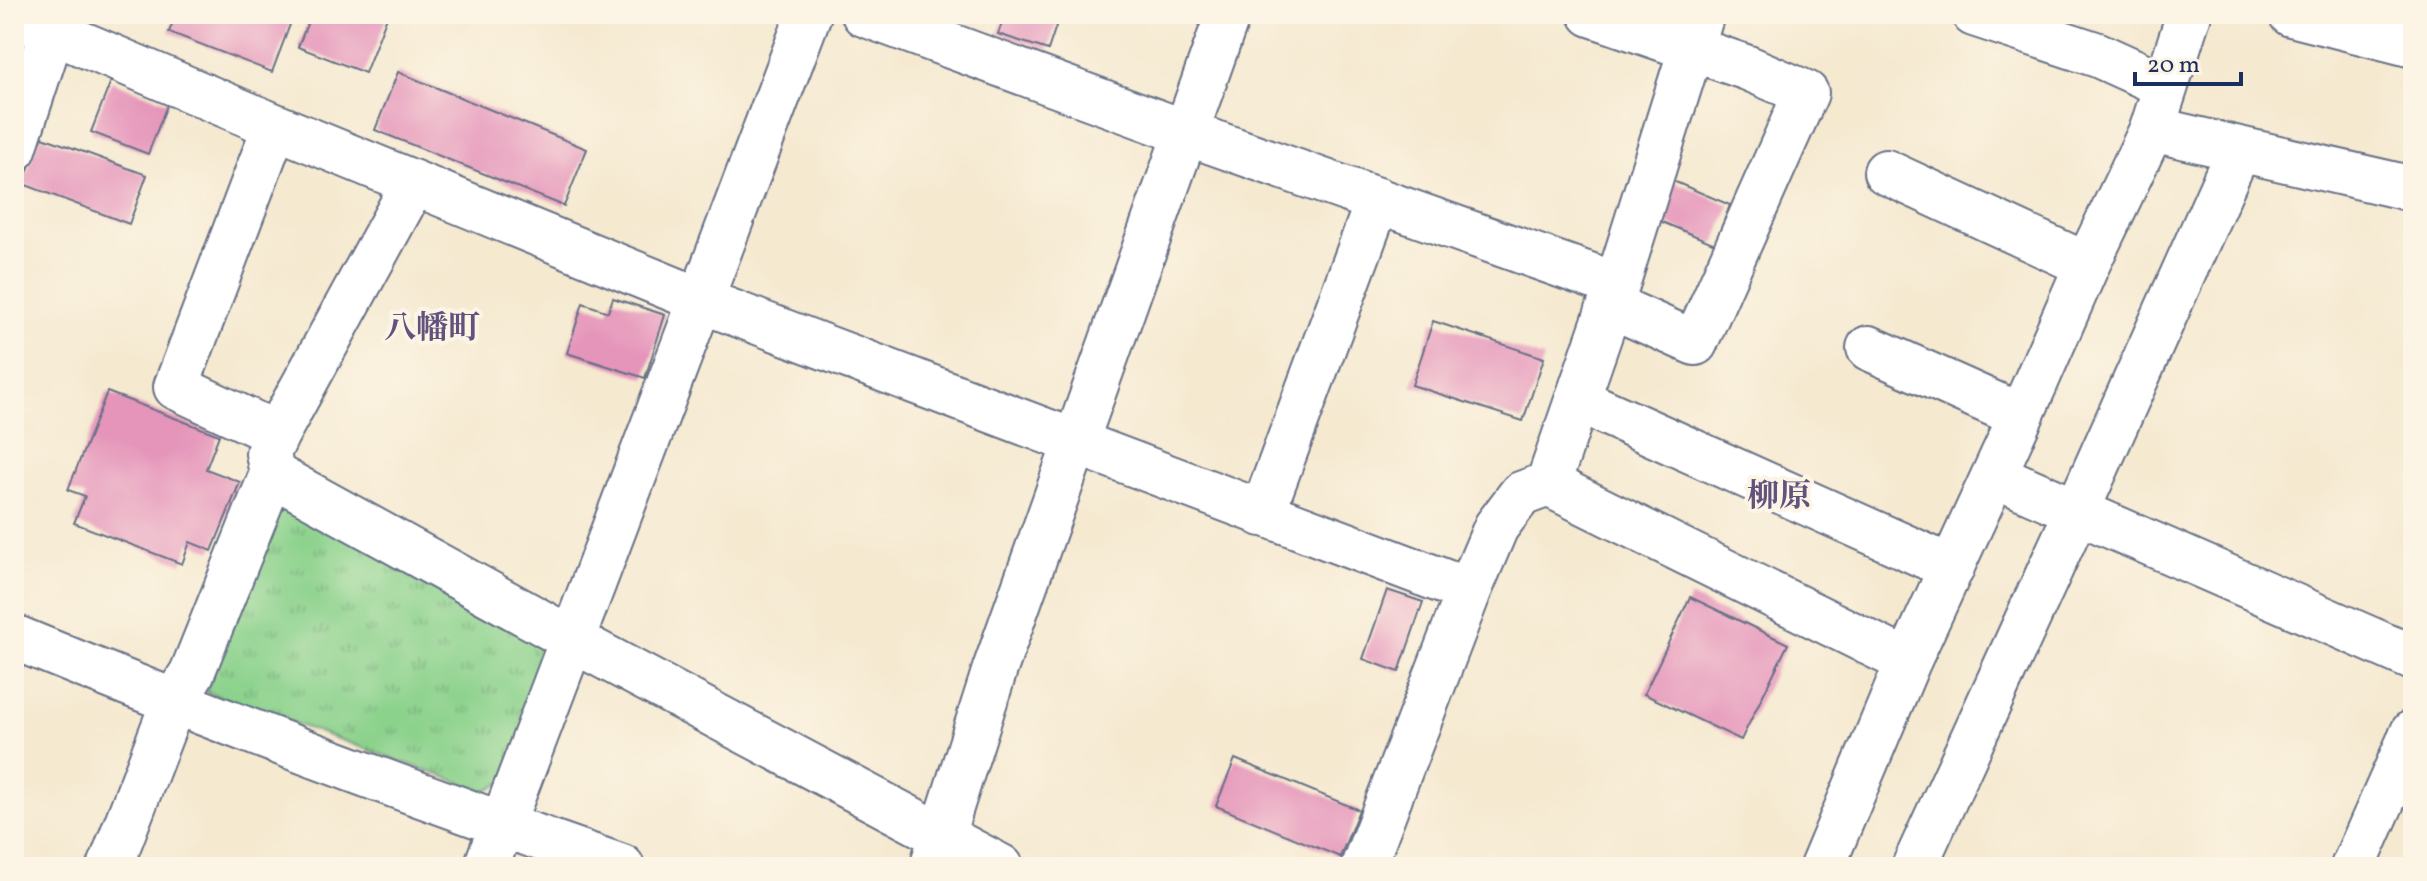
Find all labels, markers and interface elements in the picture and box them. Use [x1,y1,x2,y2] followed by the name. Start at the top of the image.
[2135,36,2241,86] scale bar
[2147,49,2200,83] text: 20 m
[384,308,480,352] district label: 八幡町
[1747,476,1811,520] district label: 柳原

